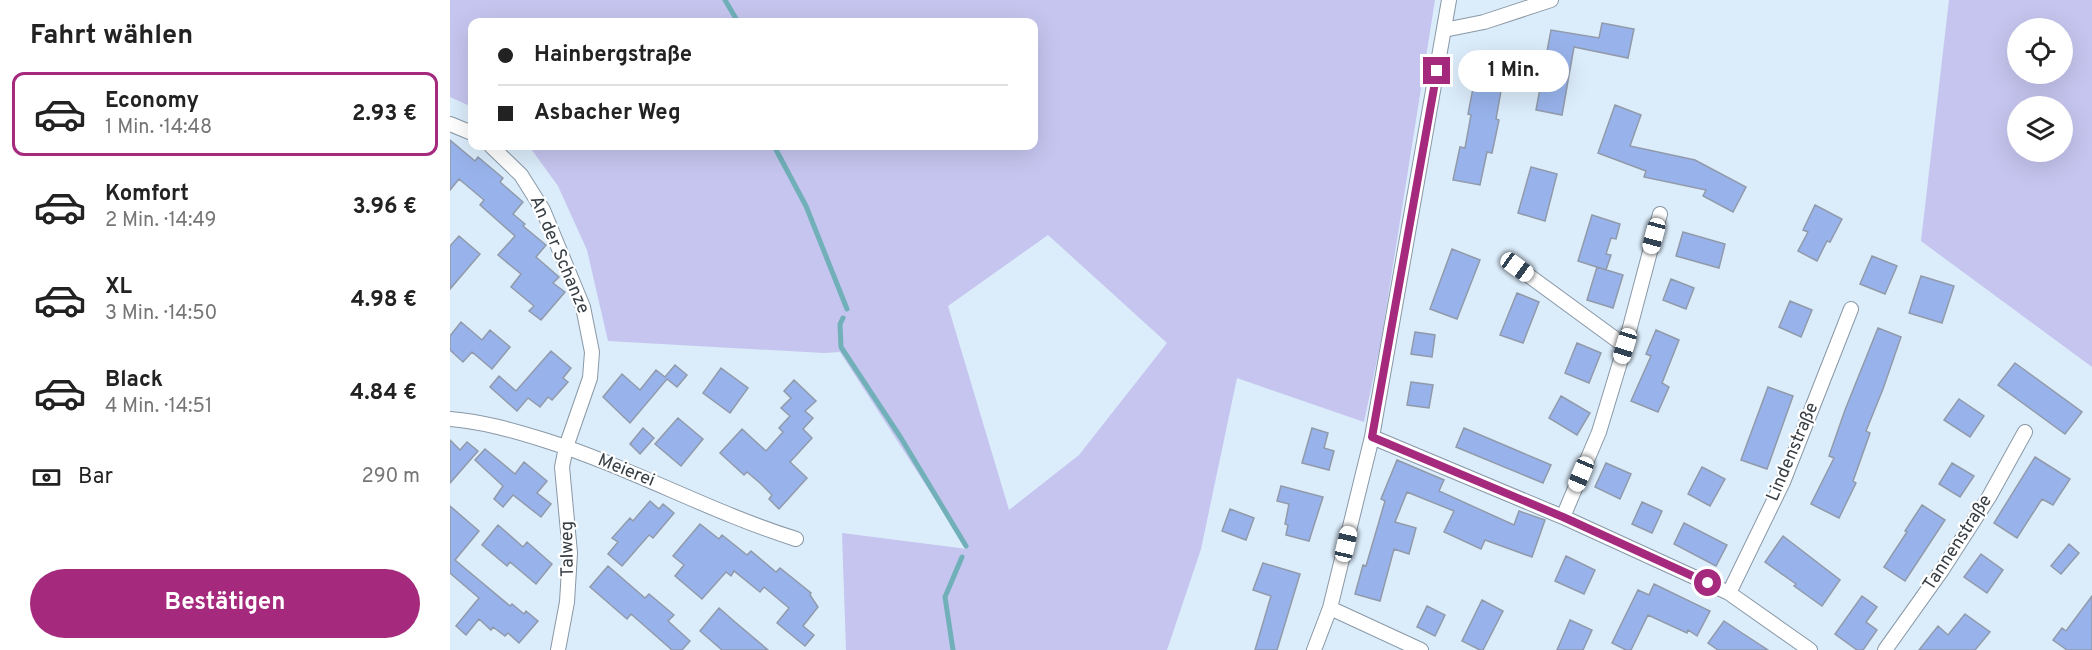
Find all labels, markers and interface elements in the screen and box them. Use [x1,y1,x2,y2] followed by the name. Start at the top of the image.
[2007,18,2073,162] map controls
[2007,18,2073,84] button: locate
[30,19,193,53] text: Fahrt wählen
[534,42,692,69] text: Hainbergstraße
[1458,50,1569,92] callout: 1 Min.
[1423,57,1450,84] route end
[1488,58,1539,84] text: 1 Min.
[33,87,87,141] icon: car
[105,88,199,115] text: Economy
[2007,96,2073,162] button: layers
[534,100,681,127] text: Asbacher Weg
[352,101,417,128] text: 2.93 €
[105,115,212,141] text: 1 Min. · 14:48
[33,180,87,234] icon: car
[105,181,189,208] text: Komfort
[524,193,594,317] street label: An der Schanze
[352,194,417,221] text: 3.96 €
[105,208,216,234] text: 2 Min. · 14:49
[1641,216,1667,256] car
[1497,249,1537,285] car
[33,273,87,327] icon: car
[105,274,132,301] text: XL
[351,287,417,314] text: 4.98 €
[105,301,217,327] text: 3 Min. · 14:50
[1611,326,1639,366] car
[33,366,87,420] icon: car
[105,367,163,394] text: Black
[350,380,417,407] text: 4.84 €
[105,394,212,420] text: 4 Min. · 14:51
[1762,399,1824,505] street label: Lindenstraße
[594,449,658,493] street label: Meierei
[1566,454,1596,494] car
[30,461,63,494] icon: cash
[78,464,113,491] text: Bar
[362,464,420,490] text: 290 m
[1918,491,1998,595] street label: Tannenstraße
[556,521,580,577] street label: Talweg
[1333,524,1359,564] car
[30,569,420,638] button: Bestätigen
[1694,569,1721,596] route start

